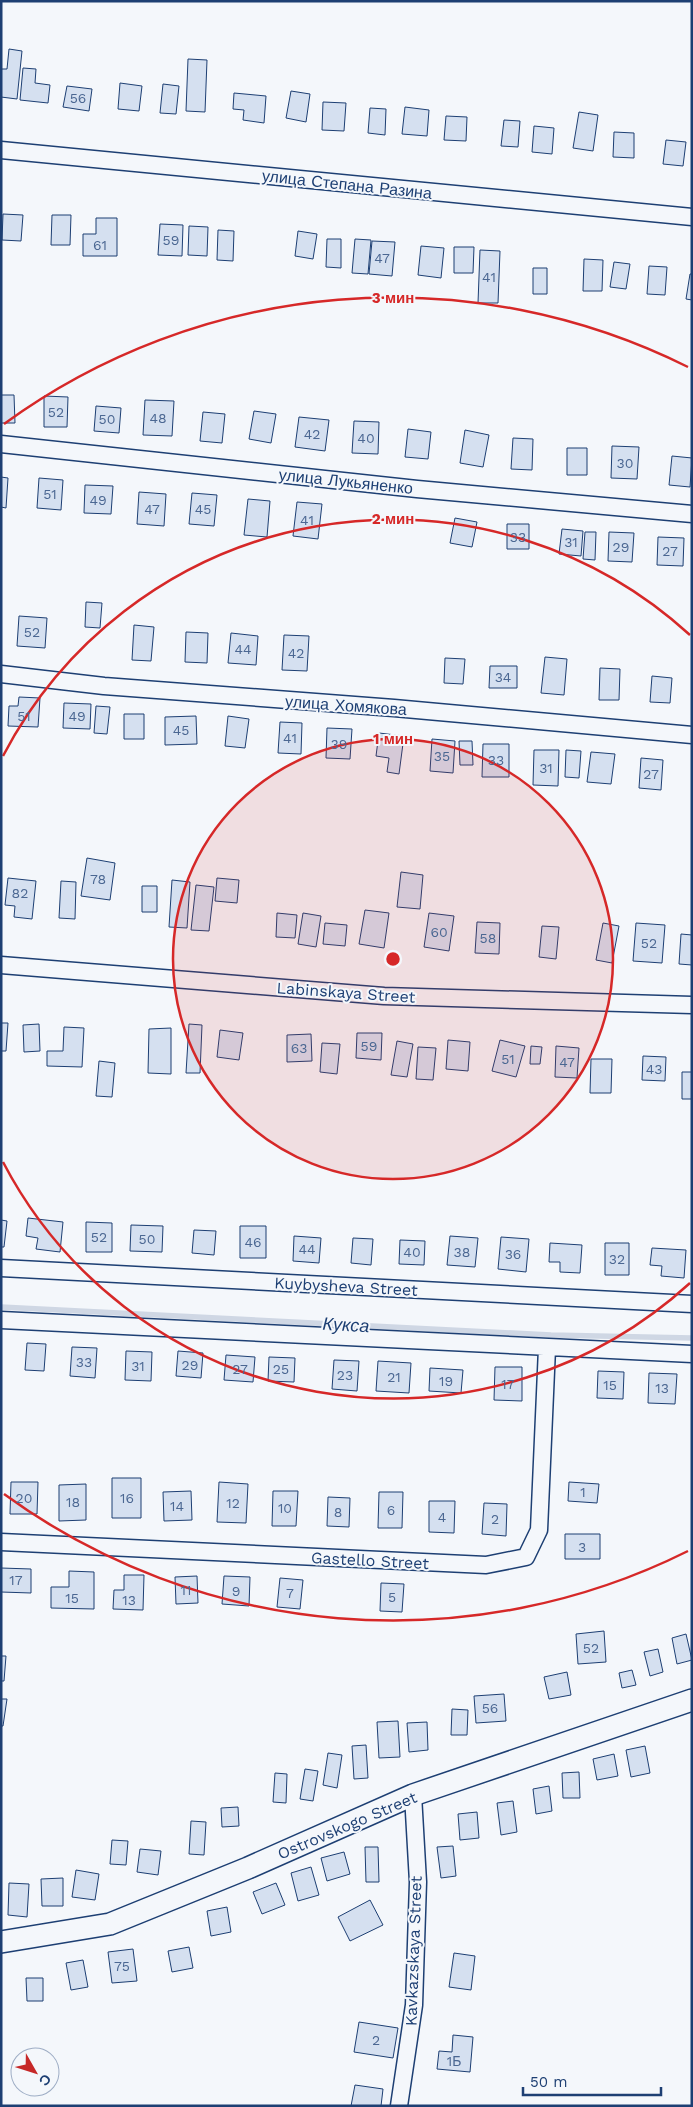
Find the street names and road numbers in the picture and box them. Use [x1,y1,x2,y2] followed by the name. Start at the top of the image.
[261,166,433,203] street label: улица Степана Разина
[278,465,414,498] street label: улица Лукьяненко
[285,692,407,719] street label: улица Хомякова
[276,978,416,1007] street label: Labinskaya Street
[274,1273,419,1300] street label: Kuybysheva Street
[311,1548,430,1573] street label: Gastello Street
[275,1787,420,1863] street label: Ostrovskogo Street
[401,1875,426,2026] street label: Kavkazskaya Street

